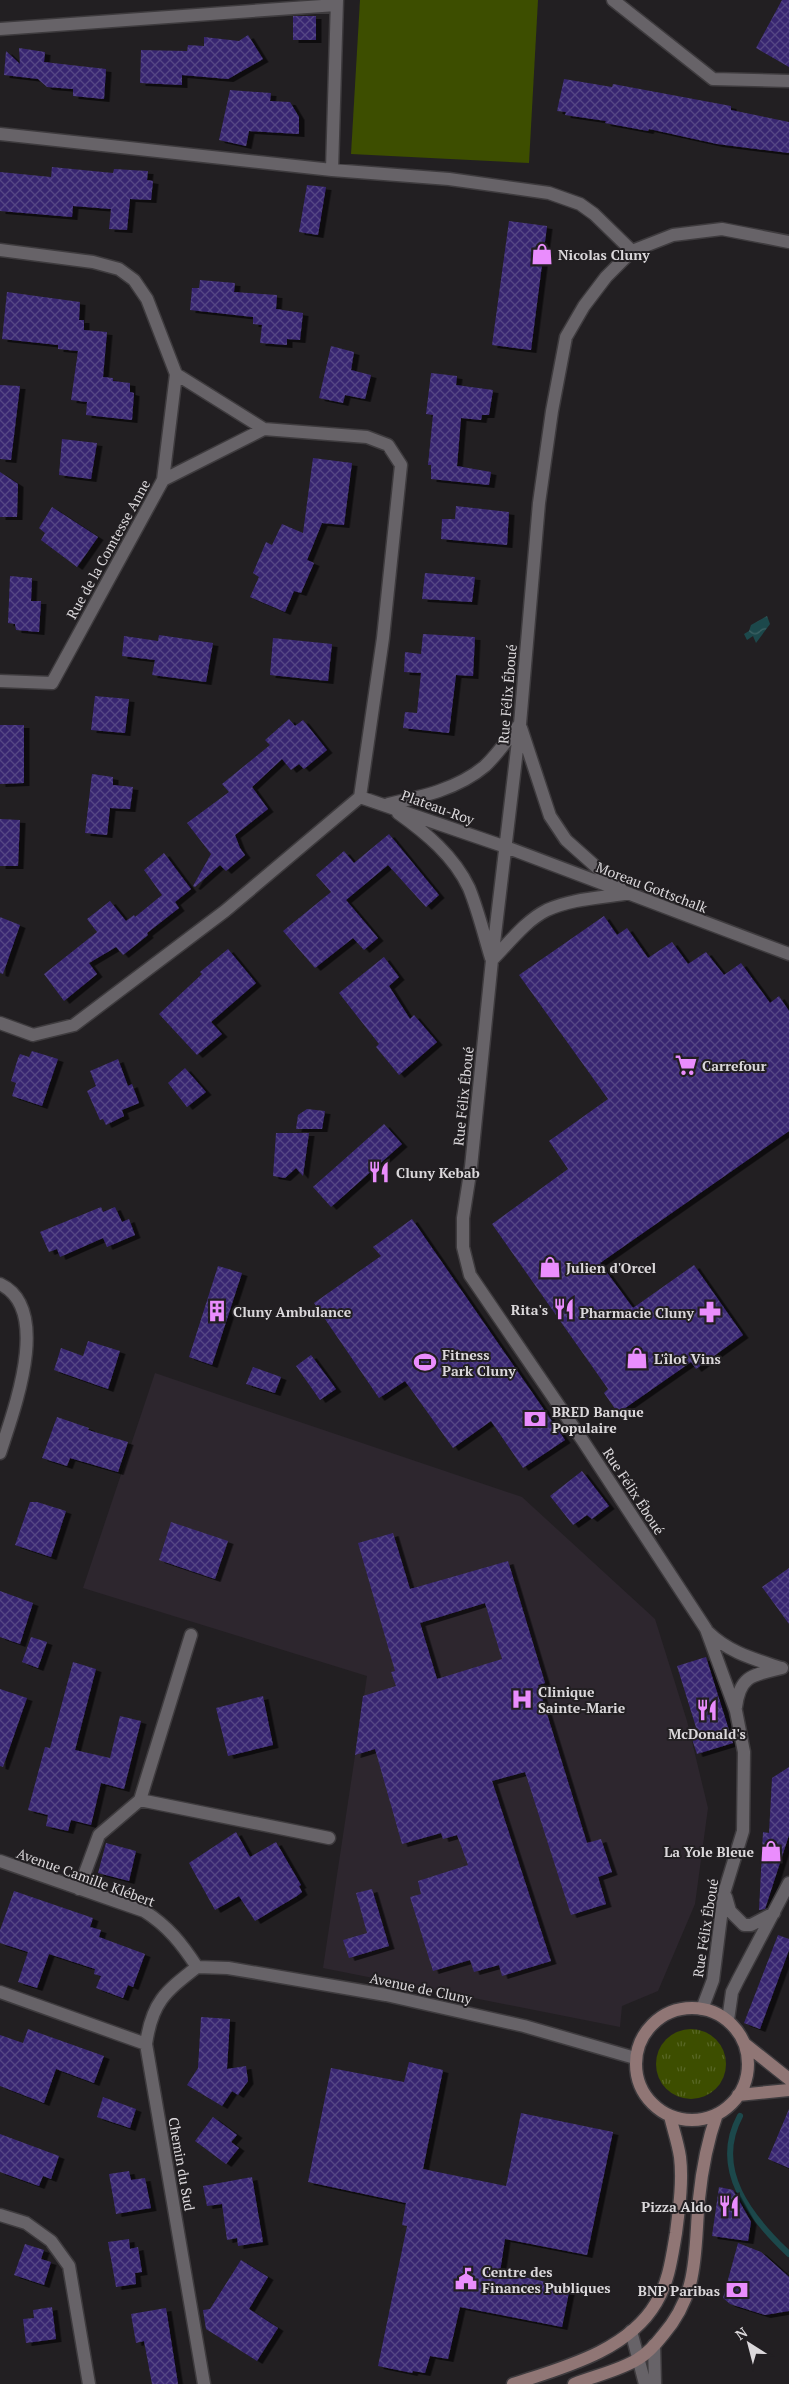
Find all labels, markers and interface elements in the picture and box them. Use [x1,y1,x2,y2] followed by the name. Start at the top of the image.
[529,241,555,267] shop icon: Nicolas Cluny
[558,245,650,264] place label: Nicolas Cluny
[62,476,154,622] street label: Rue de la Comtesse Anne
[493,643,521,745] street label: Rue Félix Éboué
[399,785,478,829] street label: Plateau-Roy
[594,857,711,917] street label: Moreau Gottschalk
[448,1045,478,1147] street label: Rue Félix Éboué
[673,1052,699,1078] supermarket icon: Carrefour
[702,1056,767,1075] place label: Carrefour
[366,1159,392,1185] restaurant icon: Cluny Kebab
[396,1163,480,1182] place label: Cluny Kebab
[537,1254,563,1280] shop icon: Julien d'Orcel
[566,1258,657,1277] place label: Julien d'Orcel
[551,1296,577,1322] restaurant icon: Rita's
[204,1298,230,1324] building icon: Cluny Ambulance
[697,1299,723,1325] pharmacy icon: Pharmacie Cluny
[511,1300,548,1319] place label: Rita's
[233,1302,352,1321] place label: Cluny Ambulance
[580,1303,695,1322] place label: Pharmacie Cluny
[442,1345,516,1380] place label: Fitness Park Cluny
[624,1345,650,1371] shop icon: L'îlot Vins
[412,1349,438,1375] sports icon: Fitness Park Cluny
[654,1349,721,1368] place label: L'îlot Vins
[552,1402,644,1437] place label: BRED Banque Populaire
[522,1406,548,1432] bank icon: BRED Banque Populaire
[599,1444,669,1538] street label: Rue Félix Éboué
[538,1682,626,1717] place label: Clinique Sainte-Marie
[509,1686,535,1712] hospital icon: Clinique Sainte-Marie
[694,1697,720,1723] restaurant icon: McDonald's
[668,1724,746,1743] place label: McDonald's
[758,1838,784,1864] shop icon: La Yole Bleue
[664,1842,754,1861] place label: La Yole Bleue
[14,1843,159,1911] street label: Avenue Camille Klébert
[688,1877,722,1979] street label: Rue Félix Éboué
[368,1968,475,2008] street label: Avenue de Cluny
[164,2116,200,2213] street label: Chemin du Sud
[716,2193,742,2219] restaurant icon: Pizza Aldo
[641,2197,712,2216] place label: Pizza Aldo
[482,2262,611,2297] place label: Centre des Finances Publiques
[453,2266,479,2292] public building icon: Centre des Finances Publiques
[724,2277,750,2303] bank icon: BNP Paribas
[638,2281,720,2300] place label: BNP Paribas
[724,2319,774,2369] north arrow
[731,2322,751,2344] text: N

